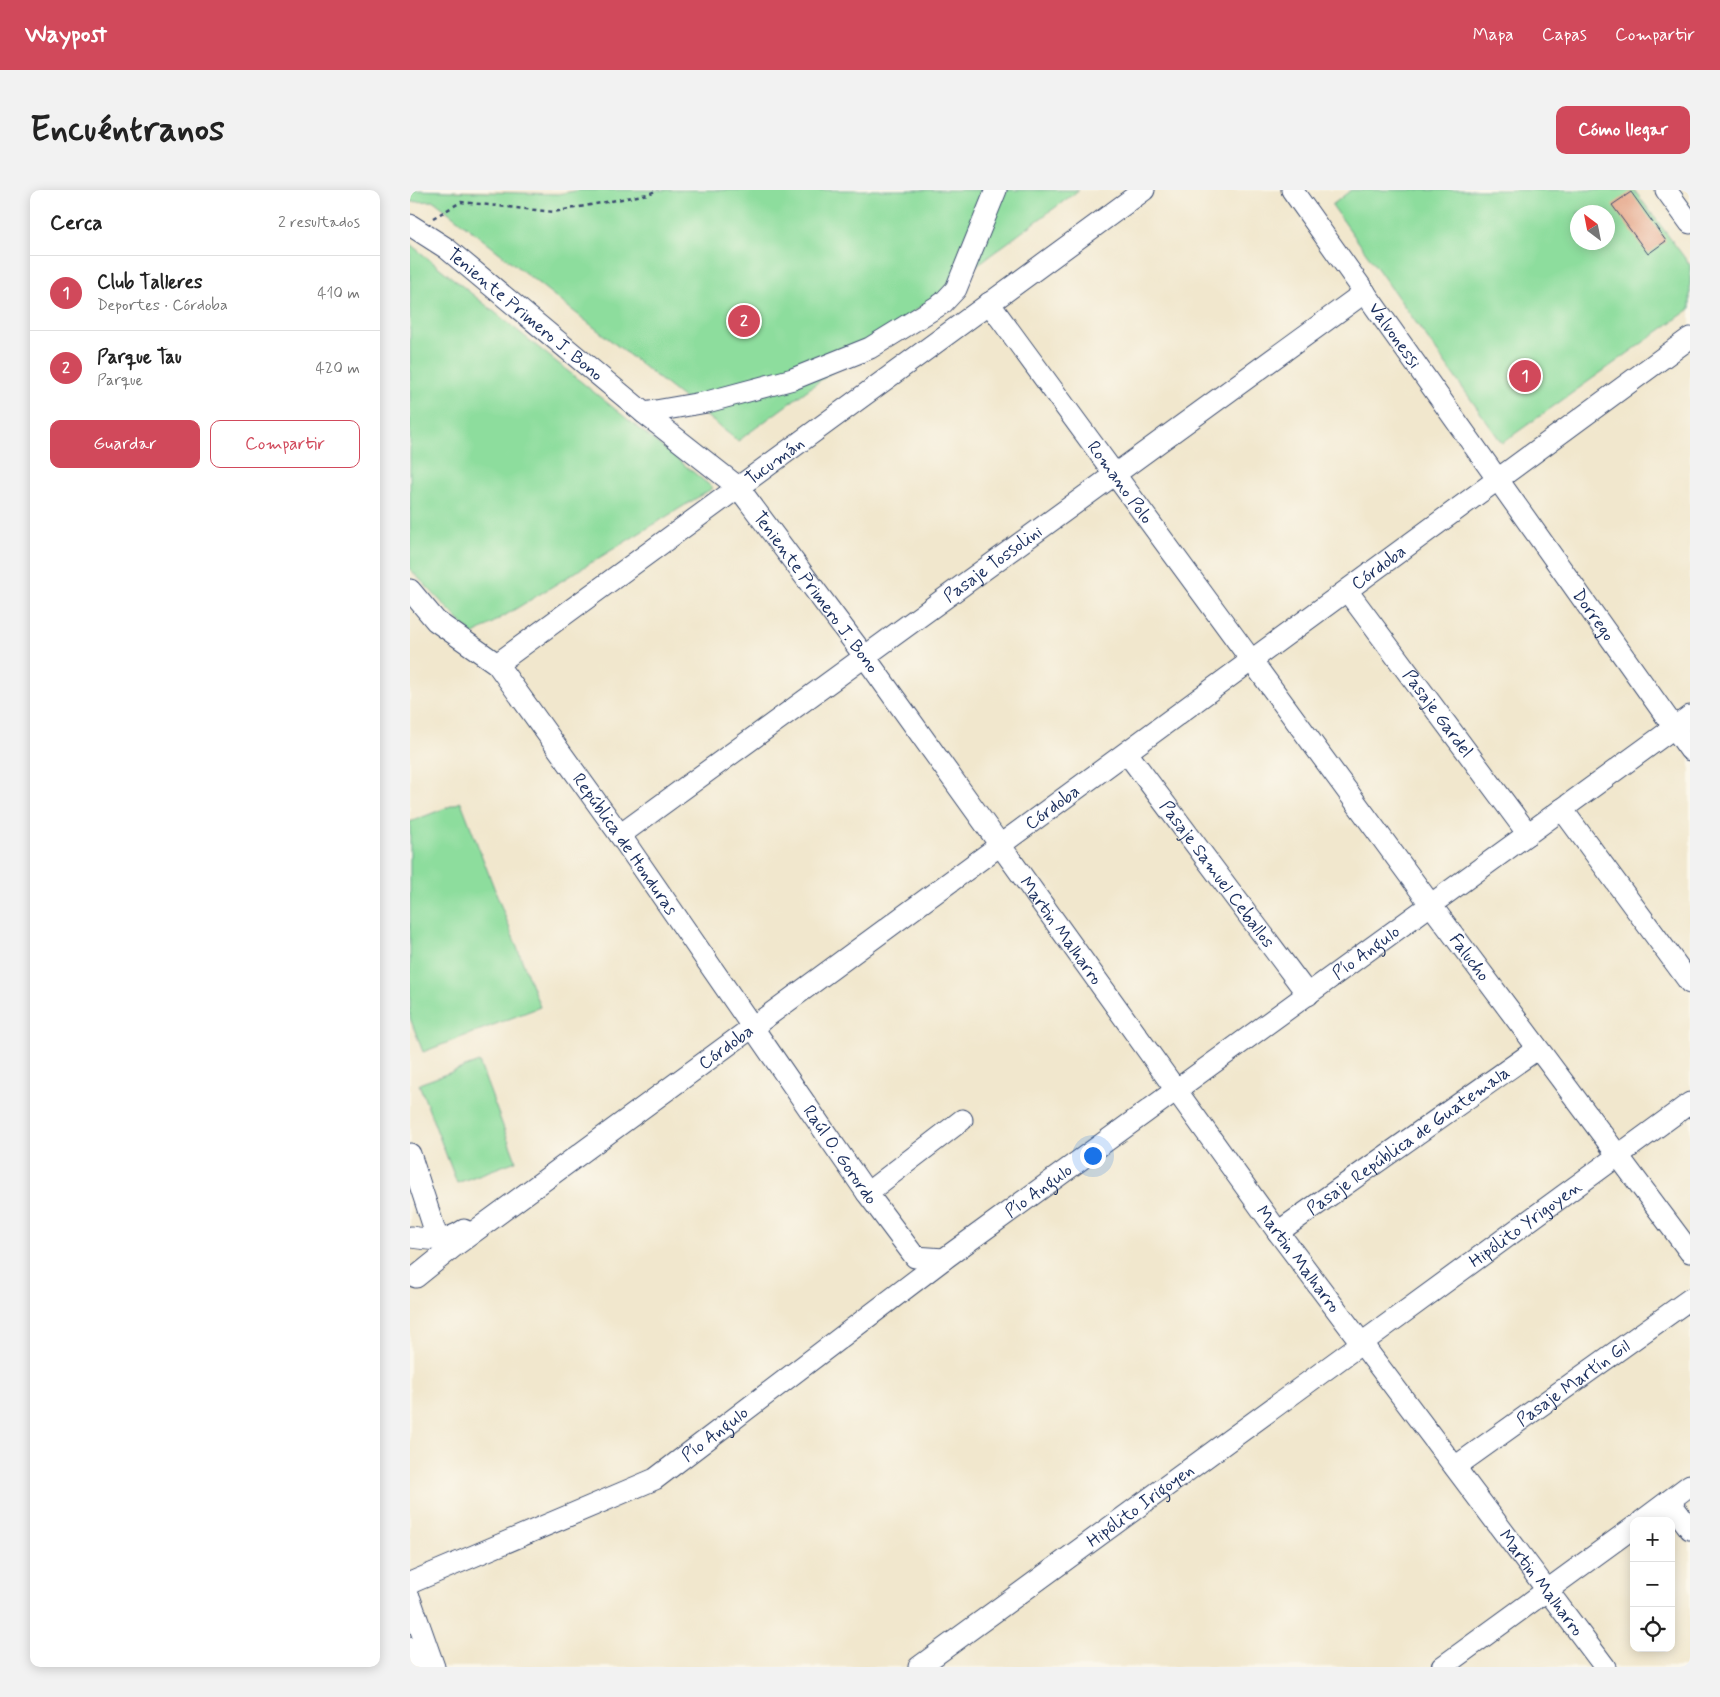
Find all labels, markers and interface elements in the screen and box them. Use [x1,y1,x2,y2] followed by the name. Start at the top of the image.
[25,20,107,51] text: Waypost
[1473,23,1514,47] text: Mapa
[1542,23,1587,47] text: Capas
[1615,23,1695,47] text: Compartir
[1556,106,1690,154] button: Cómo llegar
[30,107,225,153] text: Encuéntranos
[1570,205,1615,250] north arrow
[50,209,103,237] text: Cerca
[278,212,360,233] text: 2 resultados
[442,243,608,387] street label: Teniente Primero J. Bono
[97,270,202,295] text: Club Talleres
[62,283,70,304] text: 1
[317,283,360,304] text: 410 m
[97,295,228,316] text: Deportes · Córdoba
[1362,298,1426,374] street label: Valvonessi
[728,302,760,340] pin: 2
[97,345,182,370] text: Parque Tau
[1509,357,1541,395] pin: 1
[62,358,70,379] text: 2
[316,358,360,379] text: 420 m
[97,370,143,391] text: Parque
[50,420,200,468] button: Guardar
[210,420,360,468] button: Compartir
[741,432,810,491] street label: Tucumán
[1081,436,1158,529] street label: Romano Polo
[747,507,884,678] street label: Teniente Primero J. Bono
[939,520,1048,608] street label: Pasaje Tossolini
[1347,540,1411,596] street label: Córdoba
[1566,584,1620,646] street label: Dorrego
[1397,665,1478,763] street label: Pasaje Gardel
[566,769,683,920] street label: República de Honduras
[1020,779,1085,836] street label: Córdoba
[1154,796,1280,953] street label: Pasaje Samuel Ceballos
[1014,872,1108,990] street label: Martin Malharro
[1328,920,1405,986] street label: Pío Angulo
[1443,929,1495,987] street label: Falucho
[694,1019,759,1076] street label: Córdoba
[1302,1061,1515,1221] street label: Pasaje República de Guatemala
[797,1101,883,1210] street label: Raúl O. Gorordo
[1080,1143,1106,1169] your location
[1000,1158,1078,1224] street label: Pío Angulo
[1465,1175,1587,1274] street label: Hipólito Yrigoyen
[1250,1201,1345,1318] street label: Martin Malharro
[1512,1335,1635,1432] street label: Pasaje Martín Gil
[677,1401,754,1468] street label: Pío Angulo
[1082,1459,1199,1553] street label: Hipólito Irigoyen
[1630,1517,1675,1652] map controls
[1630,1517,1675,1562] button: +
[1493,1525,1589,1642] street label: Martin Malharro
[1630,1562,1675,1607] button: −
[1630,1607,1675,1652] button: locate

